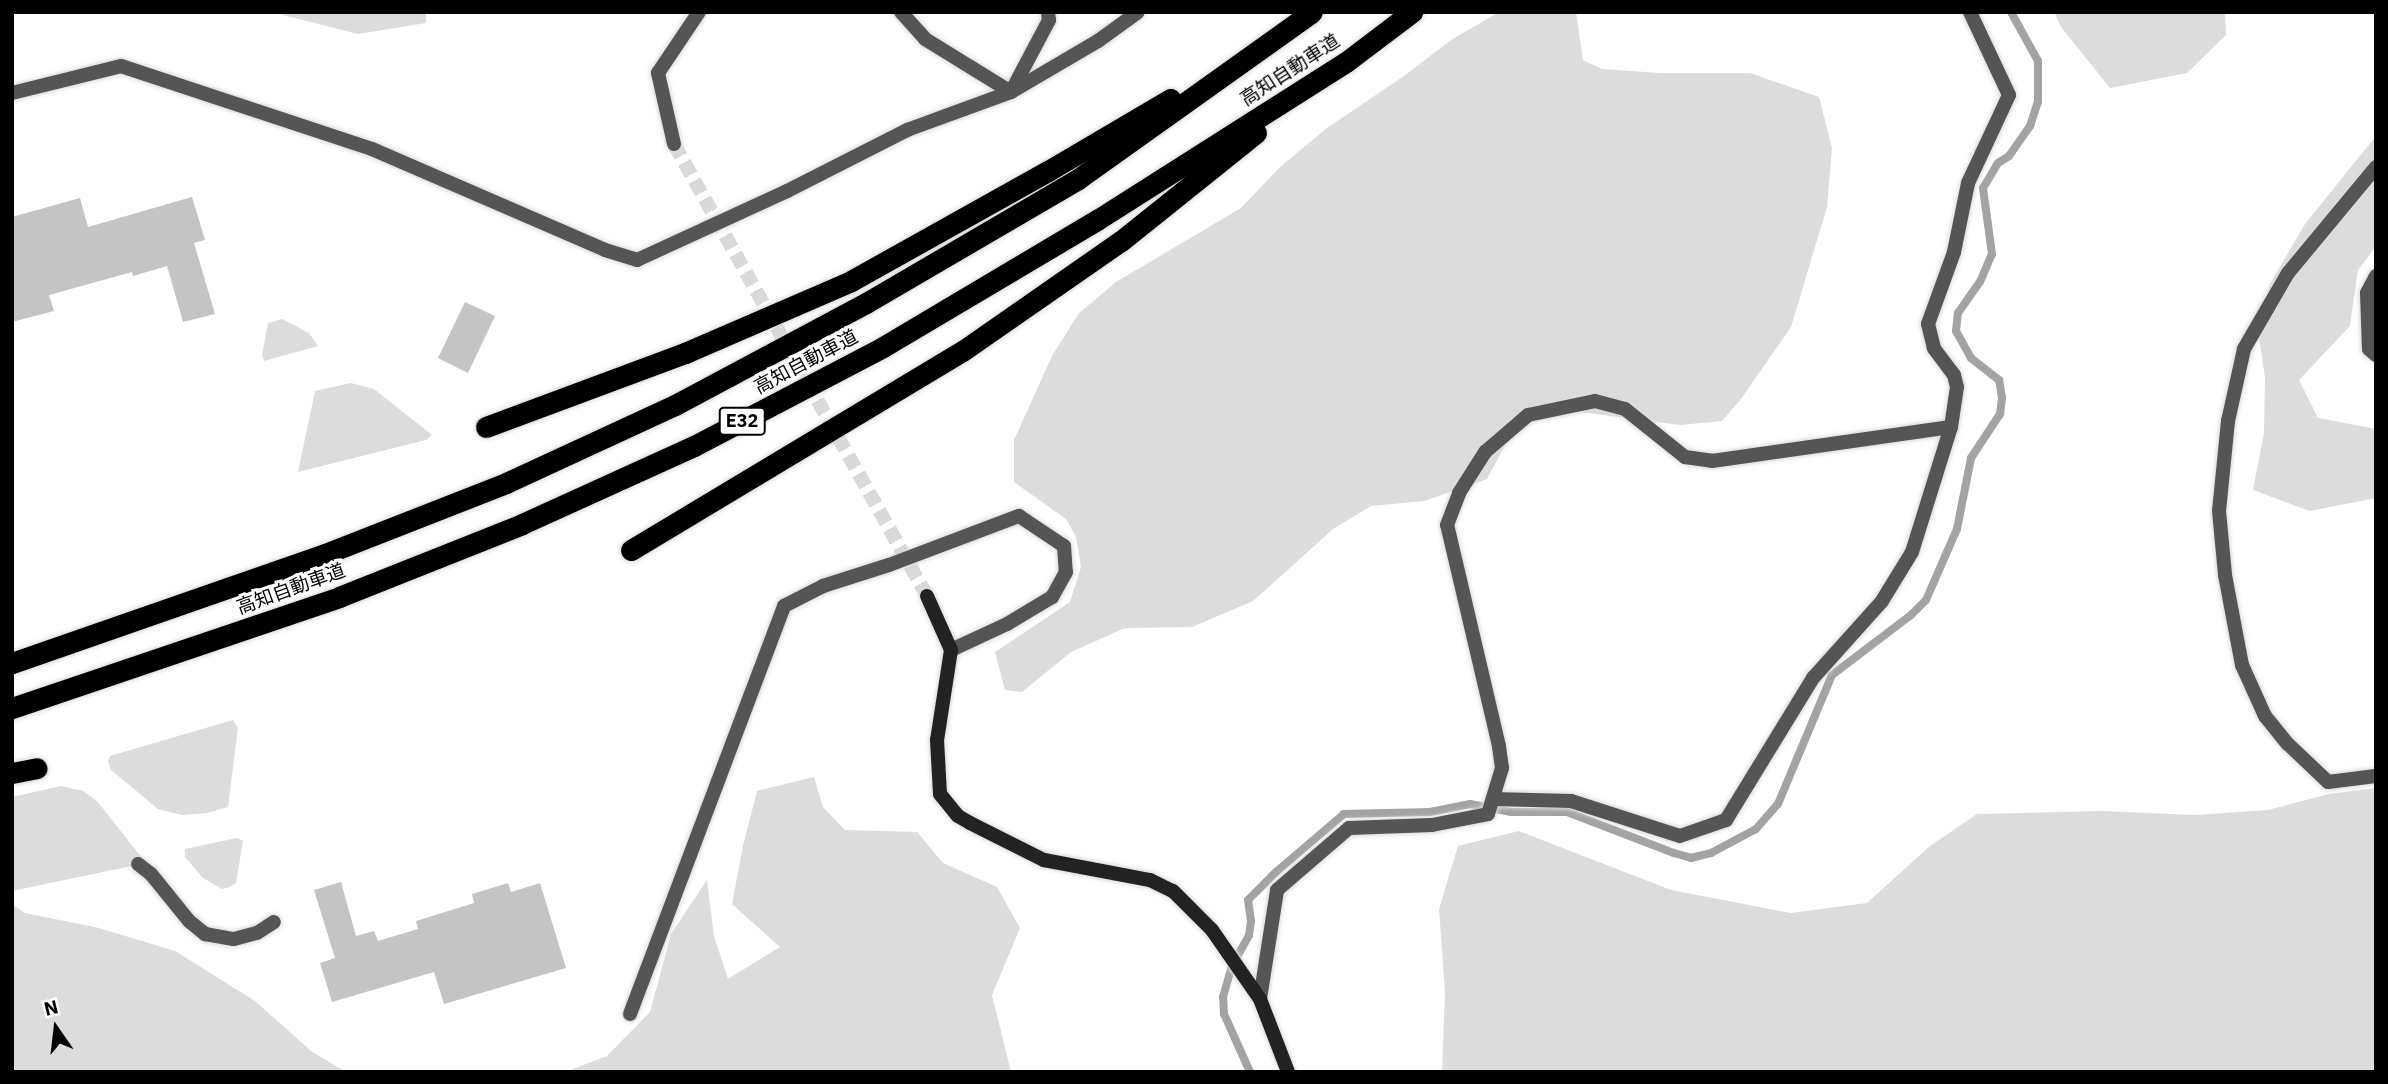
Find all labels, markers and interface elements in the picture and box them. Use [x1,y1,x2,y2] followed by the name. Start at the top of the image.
[1236,29,1344,111] street label: 高知自動車道
[750,325,862,399] street label: 高知自動車道
[718,407,766,436] road number: E32
[234,559,348,619] street label: 高知自動車道
[21,993,91,1063] north arrow
[41,994,60,1021] text: N

